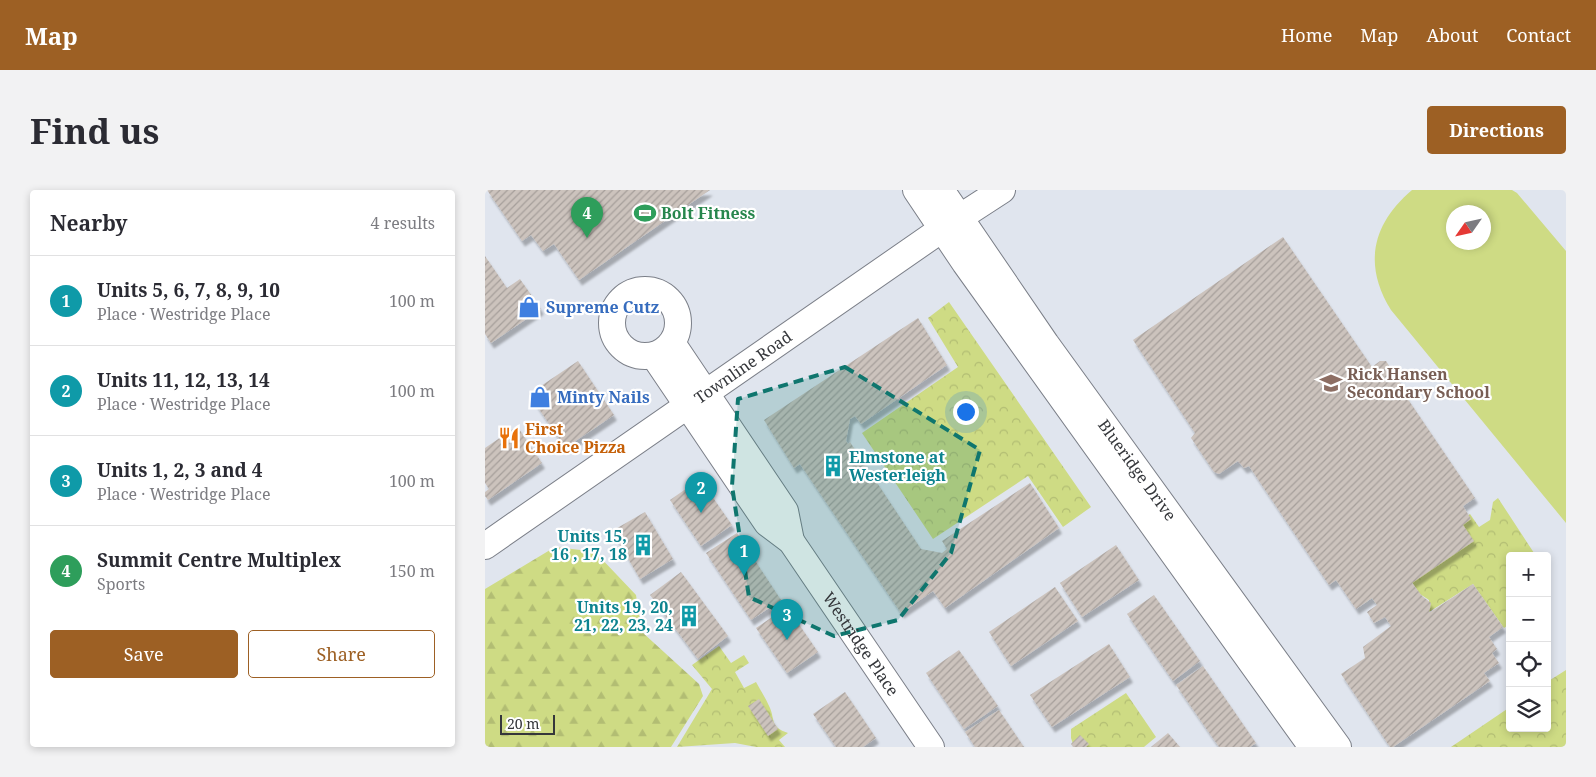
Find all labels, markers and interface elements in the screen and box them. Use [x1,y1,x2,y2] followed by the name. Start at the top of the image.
[25,19,78,52] text: Map
[1281,23,1332,47] text: Home
[1360,23,1398,47] text: Map
[1426,23,1478,47] text: About
[1506,23,1571,47] text: Contact
[1427,106,1566,154] button: Directions
[30,107,159,154] text: Find us
[571,197,603,238] pin: 4
[632,200,658,226] sports icon: Bolt Fitness
[661,202,755,224] place label: Bolt Fitness
[1446,205,1491,250] north arrow
[50,209,128,237] text: Nearby
[371,212,435,234] text: 4 results
[97,277,280,303] text: Units 5, 6, 7, 8, 9, 10
[61,290,71,312] text: 1
[389,290,435,312] text: 100 m
[516,294,542,320] shop icon: Supreme Cutz
[546,296,659,318] place label: Supreme Cutz
[97,303,270,325] text: Place · Westridge Place
[690,325,796,409] street label: Townline Road
[1347,363,1490,403] place label: Rick Hansen Secondary School
[97,367,270,393] text: Units 11, 12, 13, 14
[1318,370,1344,396] school or university icon: Rick Hansen Secondary School
[61,380,71,402] text: 2
[389,380,435,402] text: 100 m
[527,384,553,410] shop icon: Minty Nails
[557,386,650,408] place label: Minty Nails
[97,393,270,415] text: Place · Westridge Place
[953,399,979,425] your location
[1093,415,1181,525] street label: Blueridge Drive
[525,418,626,458] place label: First Choice Pizza
[496,425,522,451] restaurant icon: First Choice Pizza
[849,446,946,486] place label: Elmstone at Westerleigh
[820,453,846,479] building icon: Elmstone at Westerleigh
[97,457,263,483] text: Units 1, 2, 3 and 4
[61,470,71,492] text: 3
[389,470,435,492] text: 100 m
[685,472,717,513] pin: 2
[97,483,270,505] text: Place · Westridge Place
[551,525,627,565] place label: Units 15, 16 , 17, 18
[630,532,656,558] building icon: Units 15, 16 , 17, 18
[728,535,760,576] pin: 1
[97,547,341,573] text: Summit Centre Multiplex
[1506,552,1551,732] map controls
[1506,552,1551,597] button: +
[61,560,71,582] text: 4
[389,560,435,582] text: 150 m
[97,573,145,595] text: Sports
[818,588,904,700] street label: Westridge Place
[574,596,673,636] place label: Units 19, 20, 21, 22, 23, 24
[1506,597,1551,642] button: −
[771,599,803,640] pin: 3
[676,603,702,629] building icon: Units 19, 20, 21, 22, 23, 24
[50,630,238,678] button: Save
[248,630,435,678] button: Share
[1506,642,1551,687] button: locate
[1506,687,1551,732] button: layers
[500,712,555,735] scale bar
[507,714,540,733] text: 20 m

